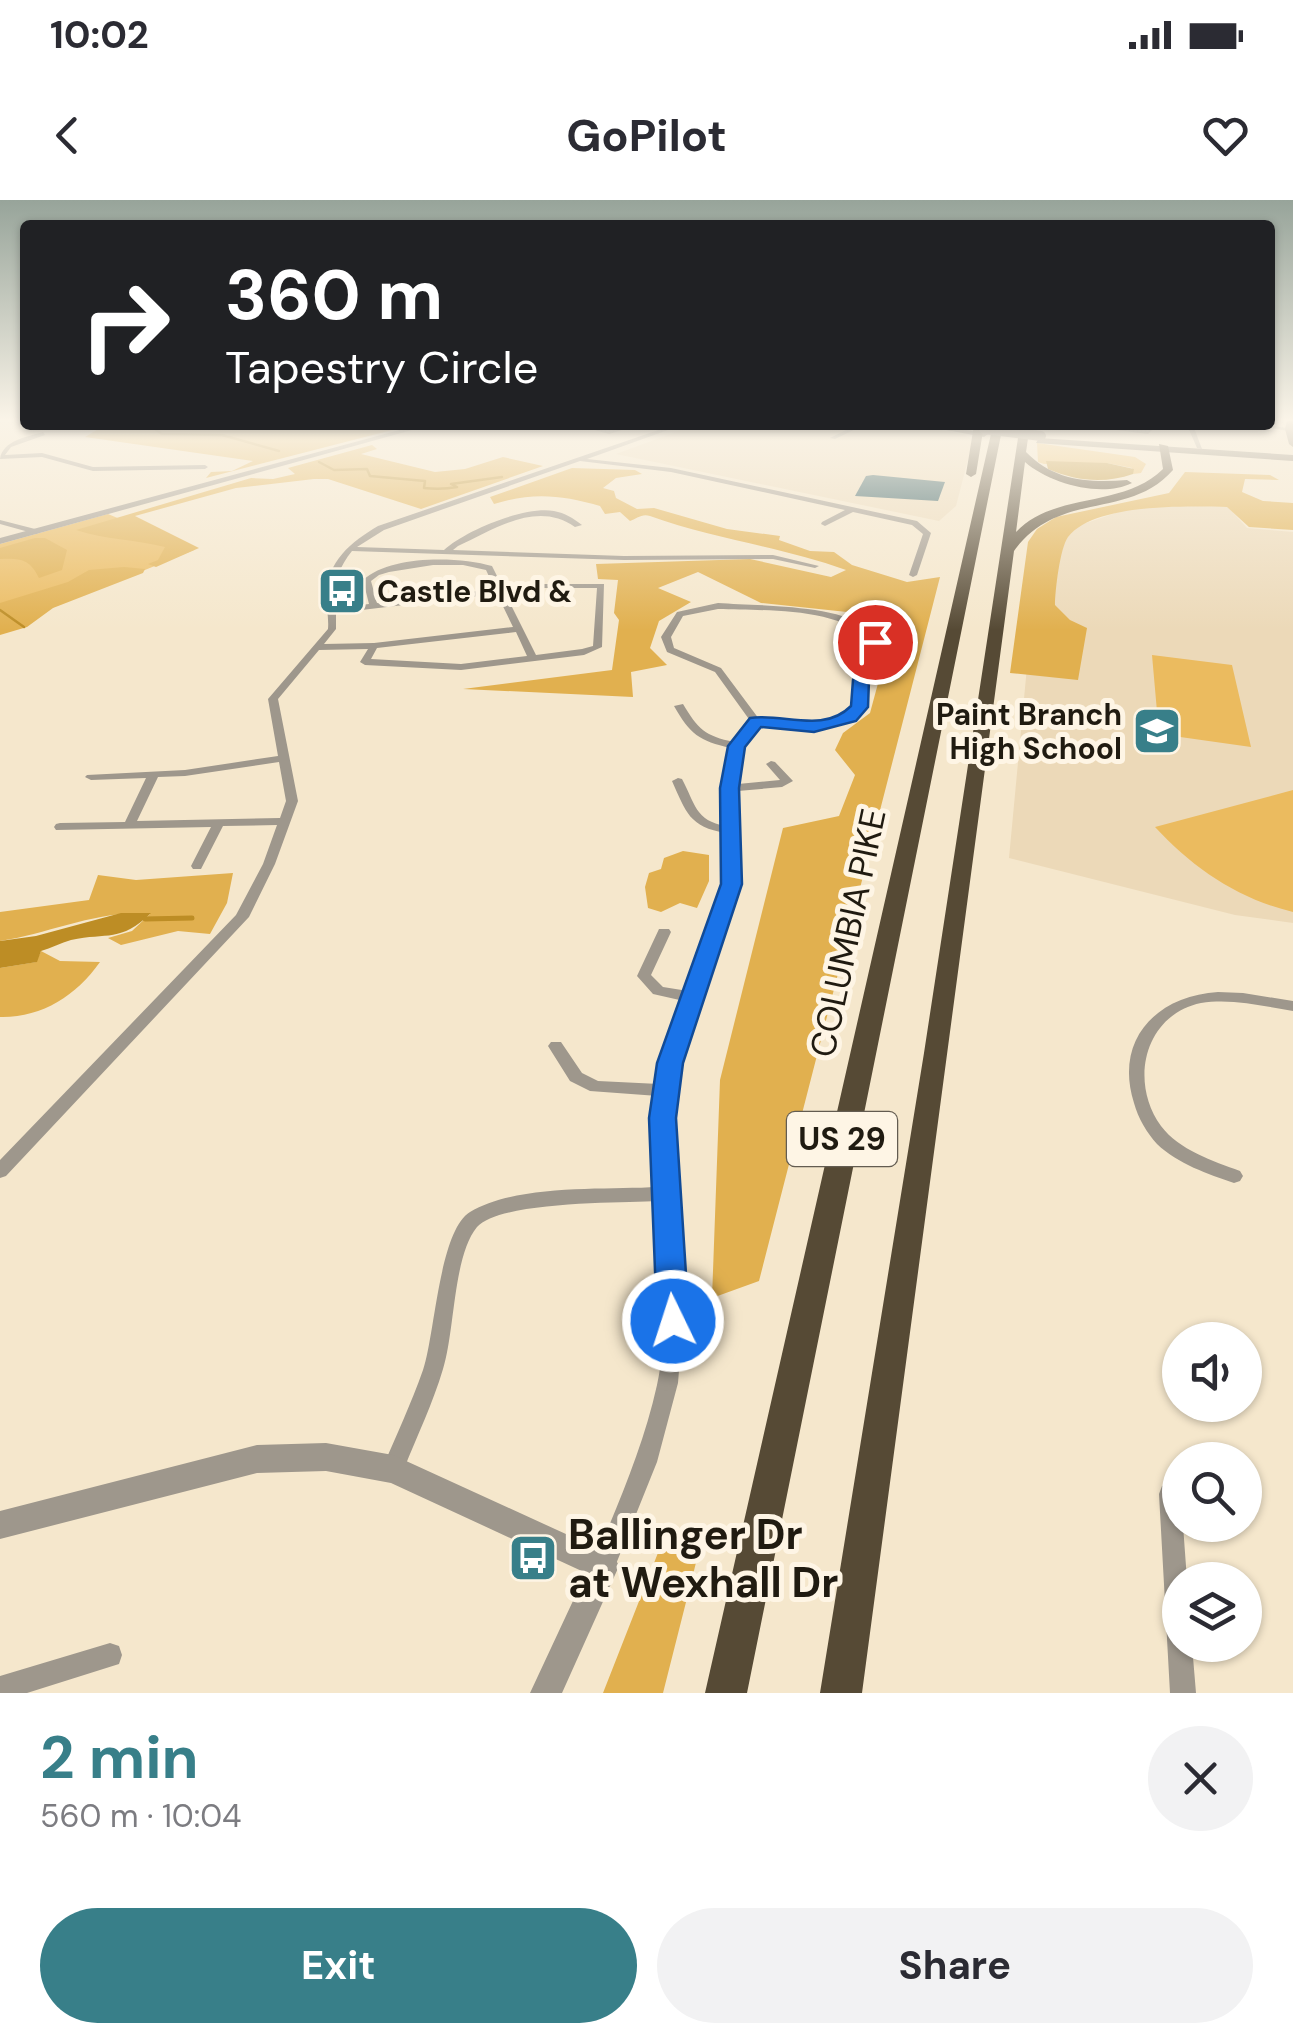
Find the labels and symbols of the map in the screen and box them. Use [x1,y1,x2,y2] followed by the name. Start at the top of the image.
[316,565,368,617] bus stop icon: Castle Blvd &
[377,572,572,611] place label: Castle Blvd &
[833,600,918,685] pin
[936,695,1122,768] place label: Paint Branch High School
[1131,705,1183,757] school or university icon: Paint Branch High School
[799,805,897,1061] street label: COLUMBIA PIKE
[787,1112,897,1166] road number: US 29
[621,1269,725,1373] position arrow
[568,1507,838,1610] place label: Ballinger Dr at Wexhall Dr
[507,1532,559,1584] bus stop icon: Ballinger Dr at Wexhall Dr

